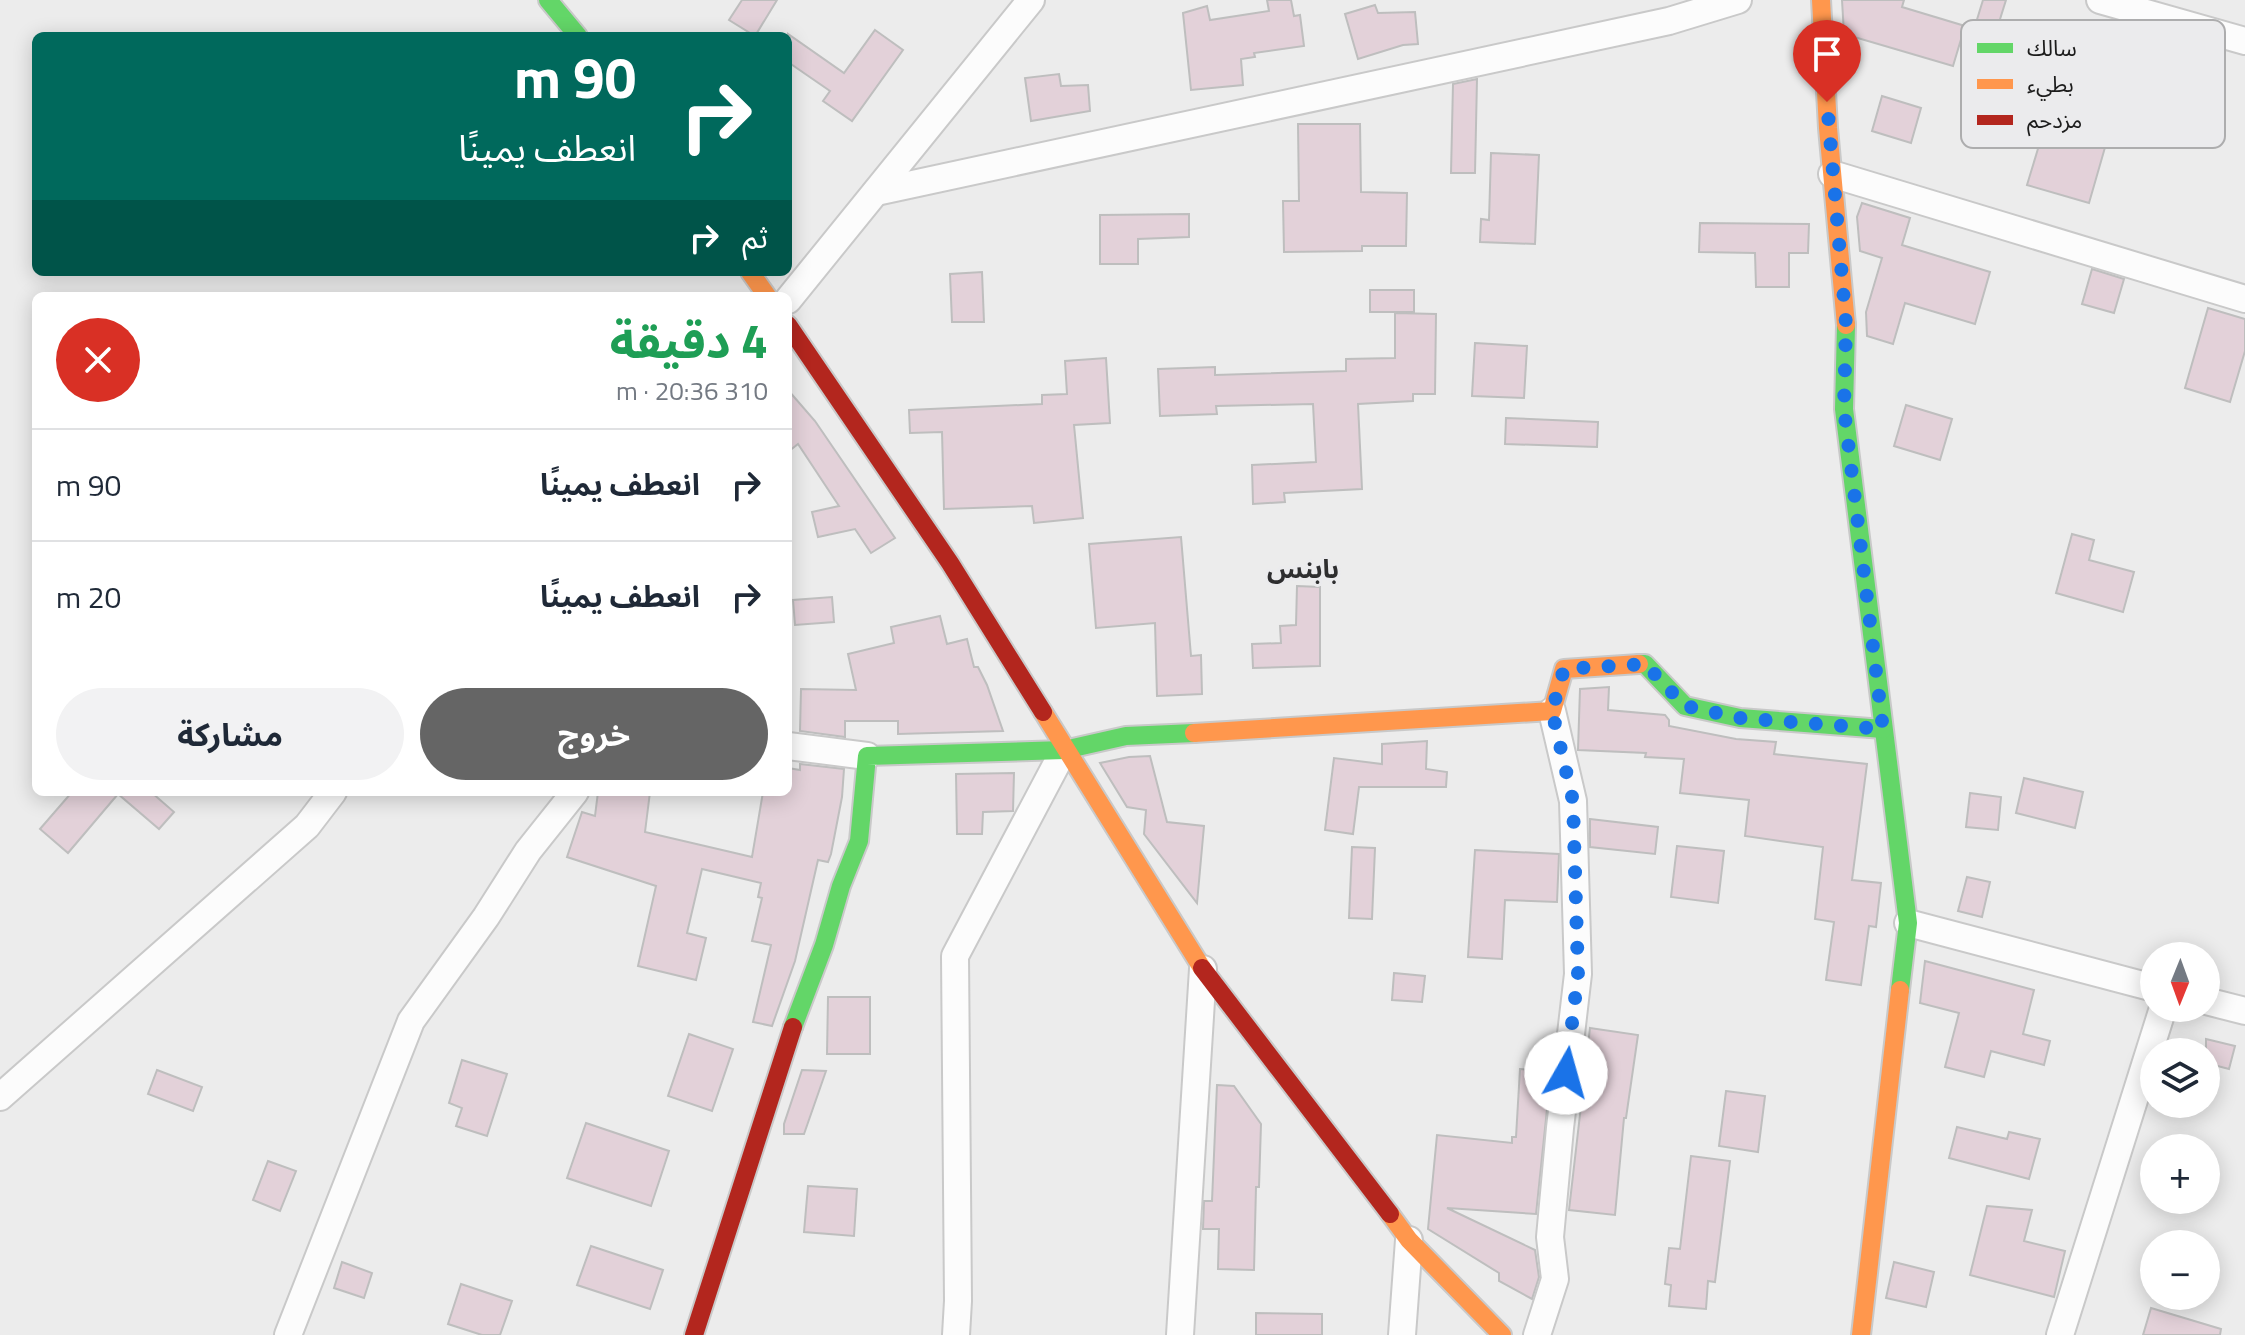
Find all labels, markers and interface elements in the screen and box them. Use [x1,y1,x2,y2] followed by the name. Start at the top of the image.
[1793,20,1861,102] pin
[1961,20,2225,148] legend
[2027,31,2077,65] text: سالك
[1805,32,1849,76] icon: arrive
[514,35,636,120] text: 90 m
[664,64,768,168] icon: right
[2027,67,2074,101] text: بطيء
[2027,103,2082,137] text: مزدحم
[458,120,636,175] text: انعطف يمينًا
[742,214,768,260] text: ثم
[682,216,726,260] icon: right
[610,304,768,377] text: 4 دقيقة
[56,318,140,402] button: close
[616,371,768,410] text: 310 m · 20:36
[540,461,700,507] text: انعطف يمينًا
[56,462,121,508] text: 90 m
[724,463,768,507] icon: right
[1267,549,1339,588] district label: بابنس
[540,573,700,619] text: انعطف يمينًا
[56,574,121,620] text: 20 m
[724,575,768,619] icon: right
[56,688,404,780] button: مشاركة
[420,688,768,780] button: خروج
[2140,942,2220,1022] north arrow
[2140,942,2220,1310] map controls
[1524,1031,1608,1115] position arrow
[2140,1038,2220,1118] button: layers
[2140,1134,2220,1214] button: +
[2140,1230,2220,1310] button: −

